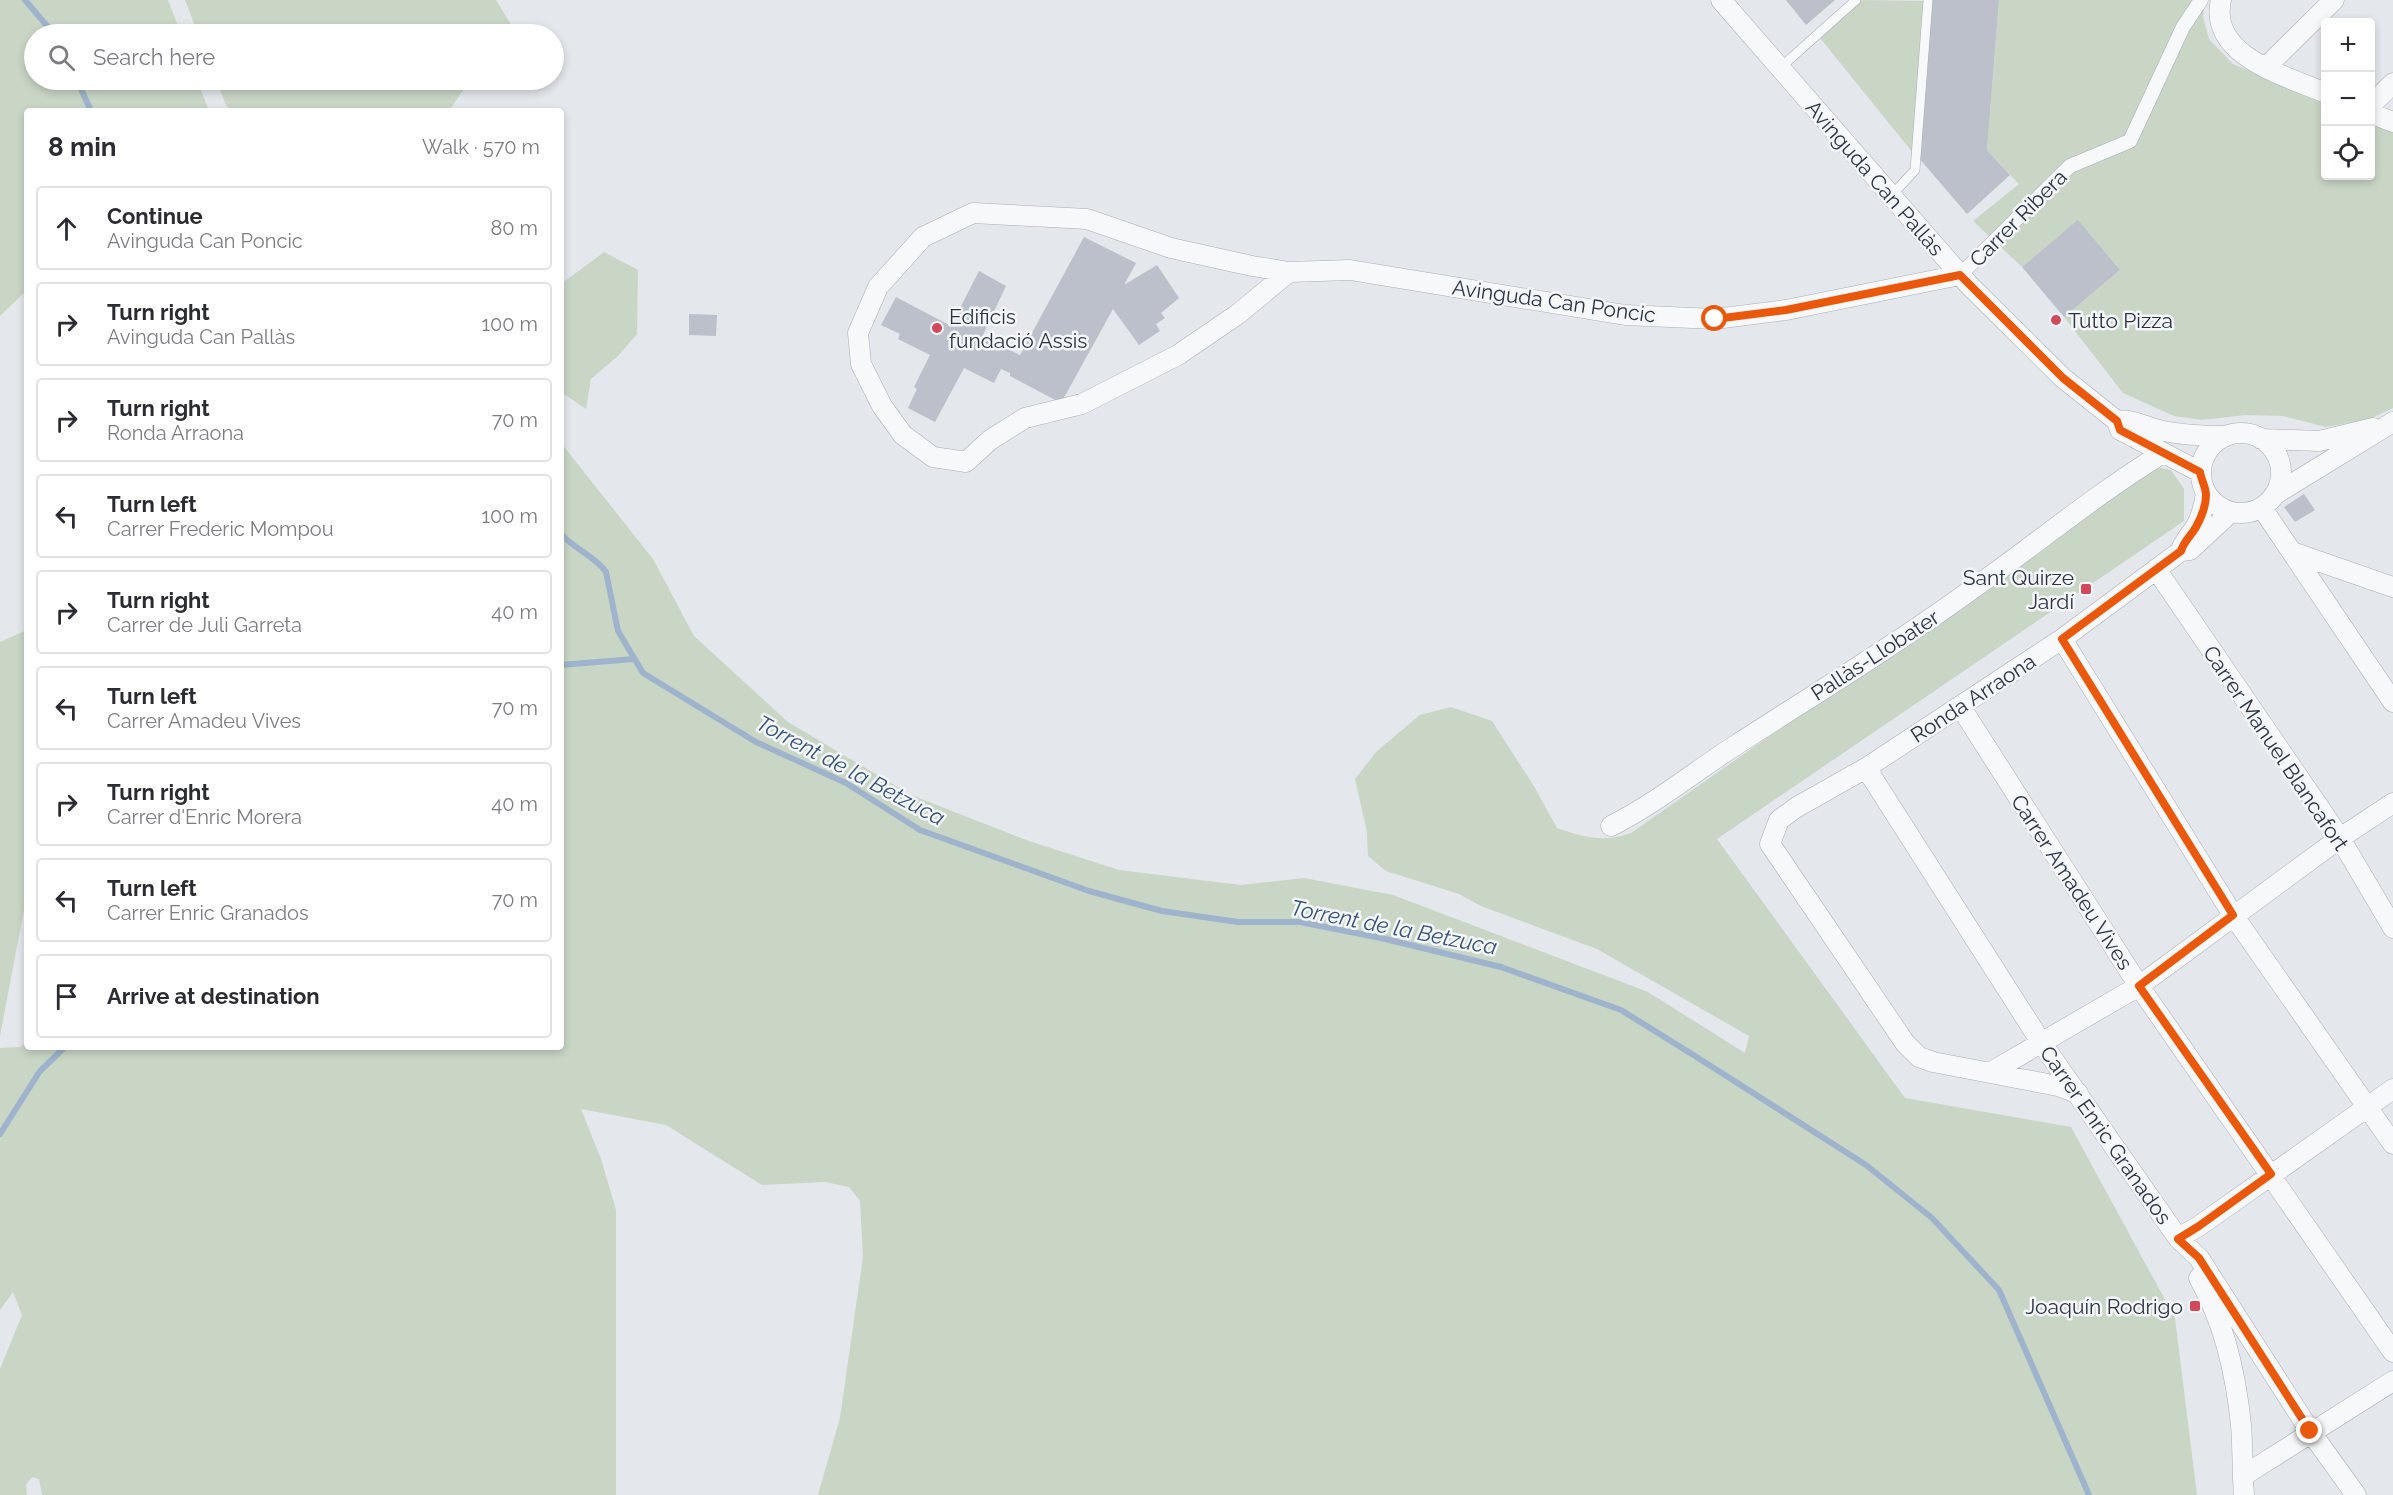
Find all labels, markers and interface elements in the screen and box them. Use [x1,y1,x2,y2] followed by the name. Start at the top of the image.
[2321,18,2375,180] map controls
[2321,18,2375,72] button: +
[24,24,564,90] search box
[45,41,78,74] icon: search
[93,44,215,70] text: Search here
[2321,72,2375,126] button: −
[1801,95,1949,261] street label: Avinguda Can Pallàs
[2321,126,2375,180] button: locate
[48,132,116,162] text: 8 min
[422,135,540,159] text: Walk · 570 m
[1964,164,2072,272] street label: Carrer Ribera
[107,203,203,229] text: Continue
[50,212,83,245] icon: ahead
[490,216,538,240] text: 80 m
[107,229,303,253] text: Avinguda Can Poncic
[1451,274,1657,328] street label: Avinguda Can Poncic
[107,299,210,325] text: Turn right
[949,304,1088,353] place label: Edificis fundació Assis
[1701,305,1727,331] route start
[50,308,83,341] icon: right
[2068,308,2173,333] place label: Tutto Pizza
[481,312,538,336] text: 100 m
[2049,313,2063,327] marker: Tutto Pizza
[930,321,944,335] marker: Edificis fundació Assis
[107,325,295,349] text: Avinguda Can Pallàs
[107,395,210,421] text: Turn right
[50,404,83,437] icon: right
[492,408,538,432] text: 70 m
[107,421,244,445] text: Ronda Arraona
[107,491,197,517] text: Turn left
[50,500,83,533] icon: left
[481,504,538,528] text: 100 m
[107,517,334,541] text: Carrer Frederic Mompou
[1963,565,2074,614] place label: Sant Quirze Jardí
[2079,582,2093,596] marker: Sant Quirze Jardí
[107,587,210,613] text: Turn right
[50,596,83,629] icon: right
[491,600,538,624] text: 40 m
[1806,604,1944,706] street label: Pallàs-Llobater
[107,613,302,637] text: Carrer de Juli Garreta
[2198,641,2354,855] street label: Carrer Manuel Blancafort
[1906,648,2040,748] street label: Ronda Arraona
[107,683,197,709] text: Turn left
[50,692,83,725] icon: left
[492,696,538,720] text: 70 m
[107,709,301,733] text: Carrer Amadeu Vives
[752,709,950,831] water label: Torrent de la Betzuca
[107,779,210,805] text: Turn right
[50,788,83,821] icon: right
[2006,790,2138,974] street label: Carrer Amadeu Vives
[491,792,538,816] text: 40 m
[107,805,302,829] text: Carrer d'Enric Morera
[107,875,197,901] text: Turn left
[50,884,83,917] icon: left
[492,888,538,912] text: 70 m
[1289,894,1499,960] water label: Torrent de la Betzuca
[107,901,309,925] text: Carrer Enric Granados
[50,980,83,1013] icon: arrive
[107,983,320,1009] text: Arrive at destination
[2035,1041,2177,1229] street label: Carrer Enric Granados
[2025,1294,2183,1319] place label: Joaquín Rodrigo
[2188,1299,2202,1313] marker: Joaquín Rodrigo
[2296,1417,2322,1443] route end

